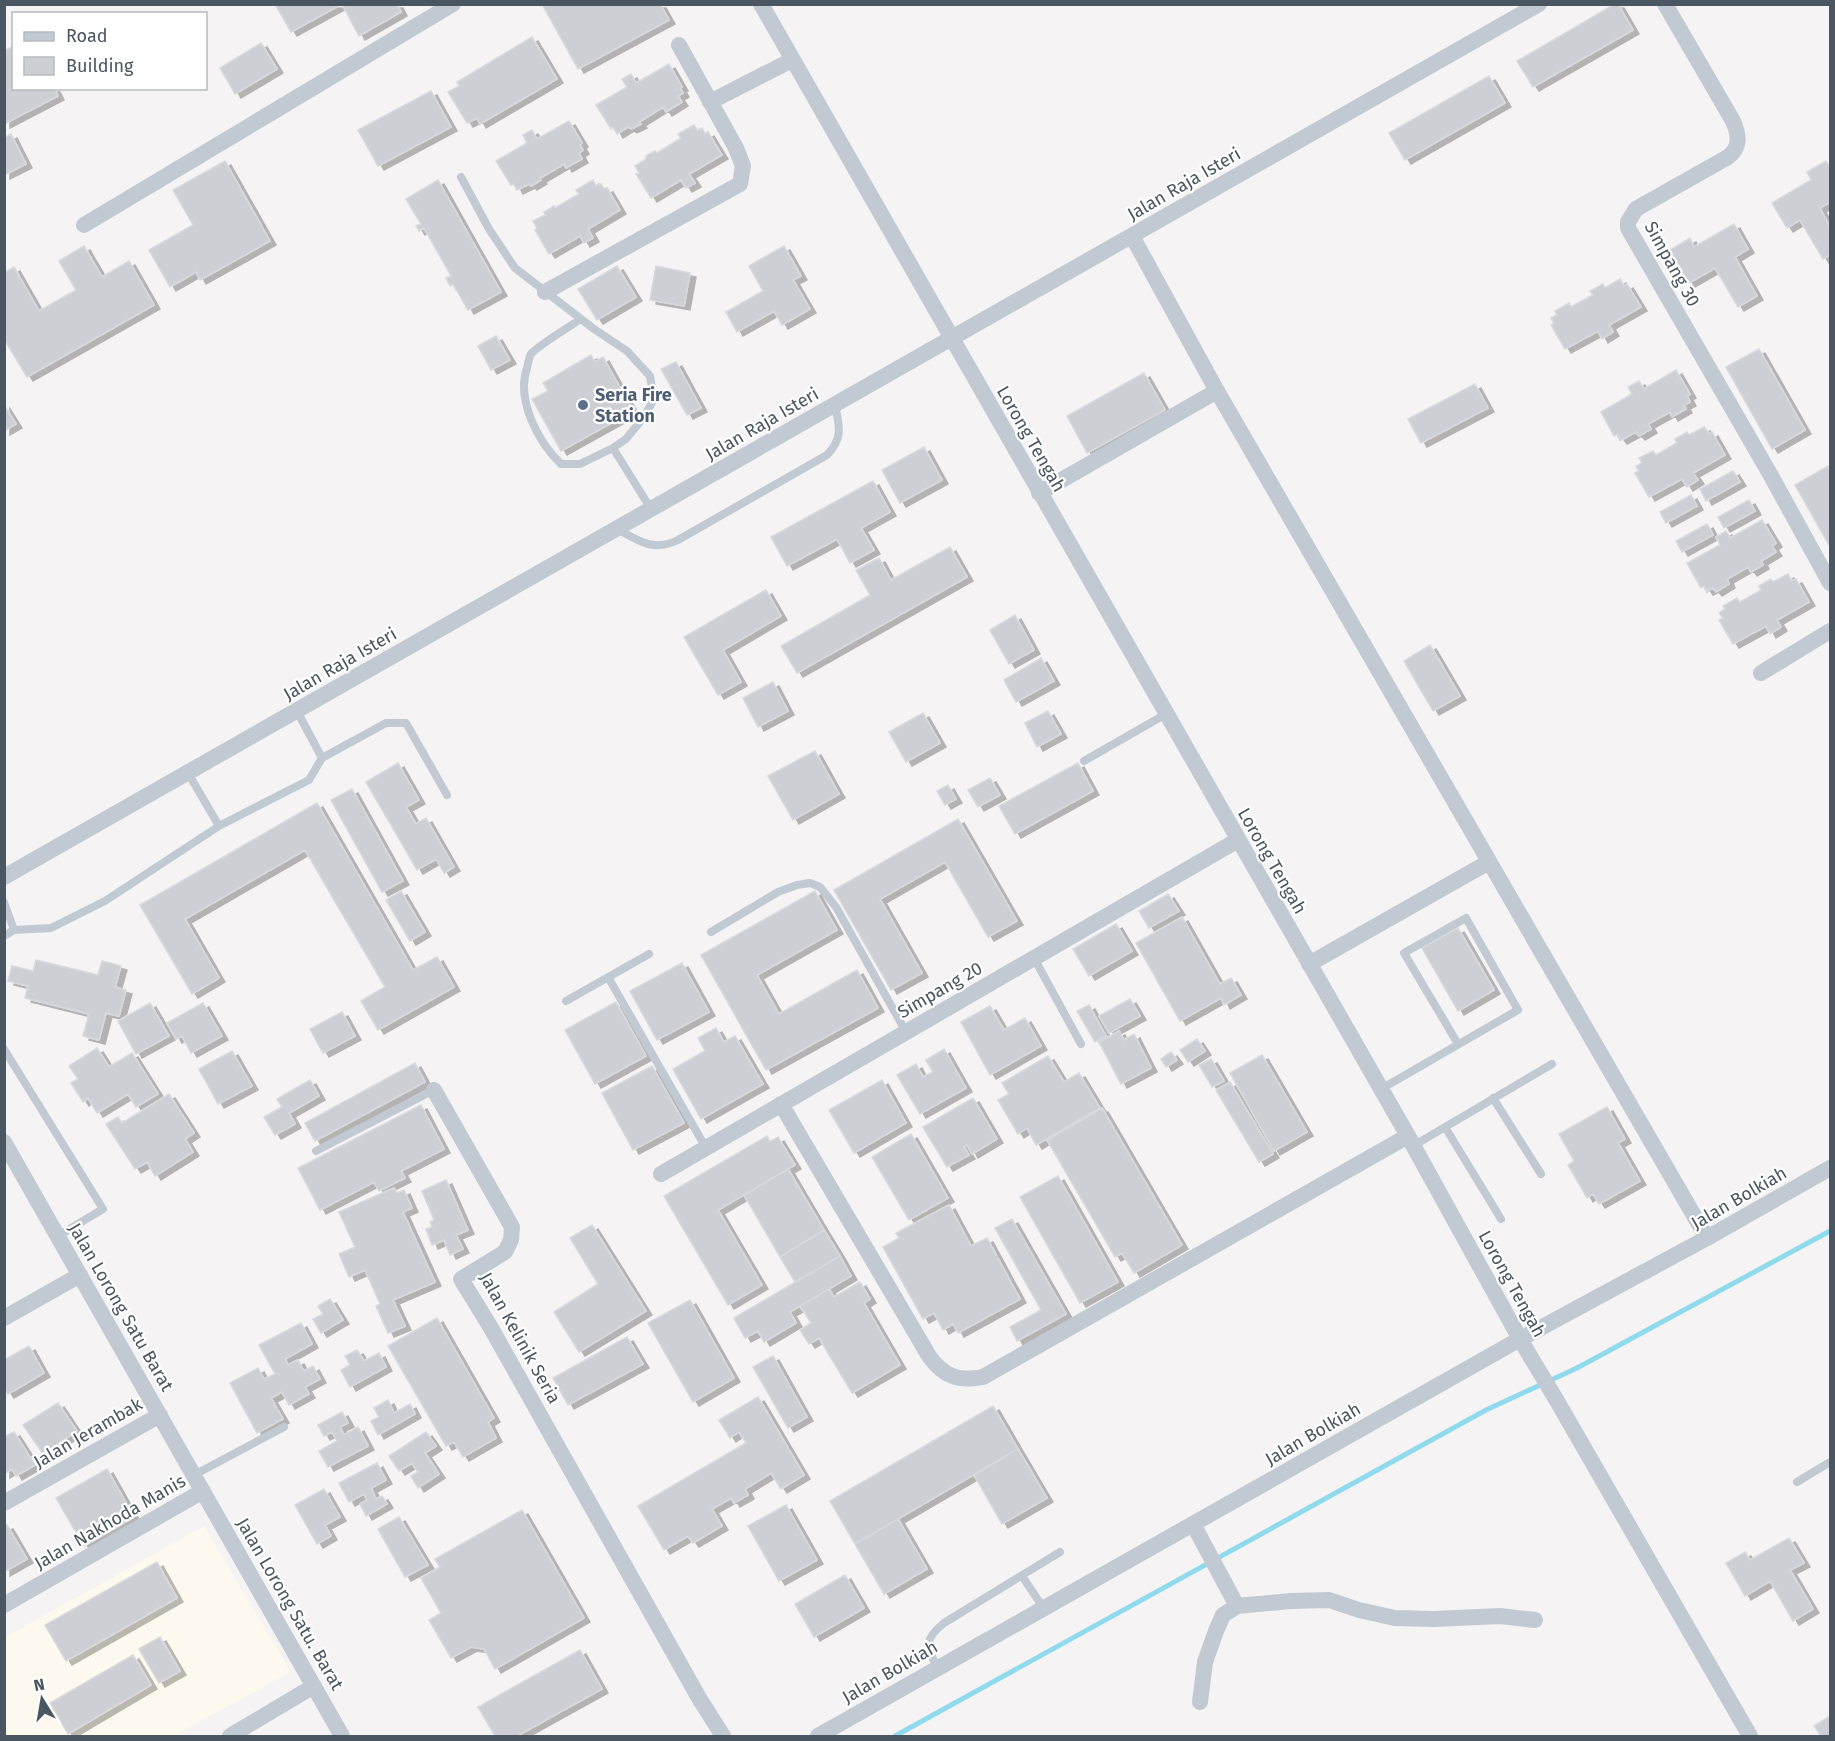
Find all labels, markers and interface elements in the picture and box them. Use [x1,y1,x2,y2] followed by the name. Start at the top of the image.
[12,12,207,90] legend
[66,25,108,47] text: Road
[66,55,134,77] text: Building
[1123,143,1245,225] street label: Jalan Raja Isteri
[1640,217,1704,311] street label: Simpang 30
[992,382,1070,496] street label: Lorong Tengah
[701,383,823,465] street label: Jalan Raja Isteri
[595,384,672,427] place label: Seria Fire Station
[576,398,590,412] marker: Seria Fire Station
[279,623,401,705] street label: Jalan Raja Isteri
[1233,804,1311,918] street label: Lorong Tengah
[894,957,986,1023] street label: Simpang 20
[1687,1162,1791,1234] street label: Jalan Bolkiah
[64,1219,178,1396] street label: Jalan Lorong Satu Barat
[1474,1227,1550,1341] street label: Lorong Tengah
[475,1268,565,1408] street label: Jalan Kelinik Seria
[30,1393,147,1473] street label: Jalan Jerambak
[1261,1398,1365,1470] street label: Jalan Bolkiah
[30,1470,190,1574] street label: Jalan Nakhoda Manis
[232,1514,349,1694] street label: Jalan Lorong Satu. Barat
[838,1636,942,1708] street label: Jalan Bolkiah
[12,1669,72,1729] north arrow
[32,1674,46,1695] text: N

